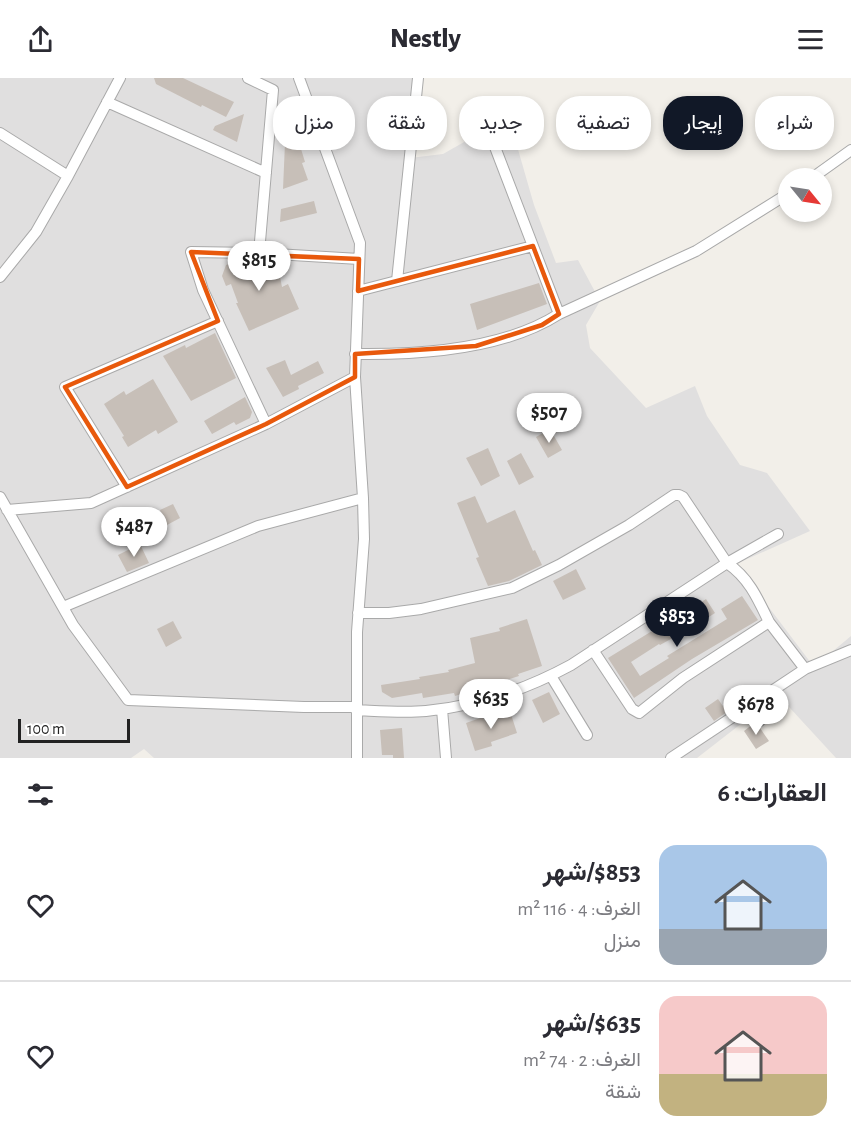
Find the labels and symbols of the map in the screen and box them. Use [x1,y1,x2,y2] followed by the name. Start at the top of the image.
[778,168,832,222] north arrow
[223,241,295,292] pin: $815
[513,393,585,444] pin: $507
[98,507,170,558] pin: $487
[641,597,713,648] pin: $853
[455,679,527,730] pin: $635
[720,685,792,736] pin: $678
[18,716,130,744] scale bar

